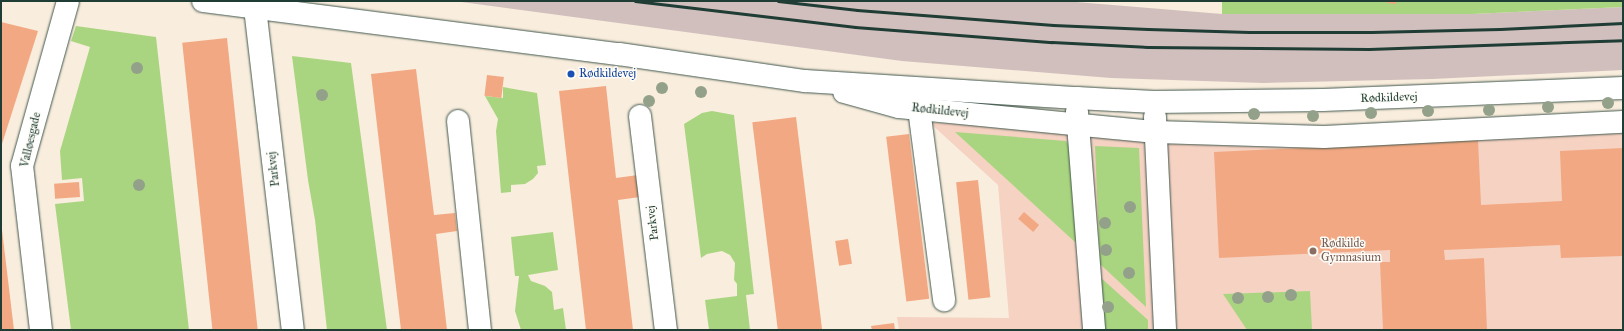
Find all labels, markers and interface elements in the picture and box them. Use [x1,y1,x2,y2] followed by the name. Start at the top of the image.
[579,67,636,81] place label: Rødkildevej
[566,69,576,79] marker: Rødkildevej
[1360,90,1418,106] street label: Rødkildevej
[911,101,969,121] street label: Rødkildevej
[18,111,44,169] street label: Valløesgade
[265,151,283,187] street label: Parkvej
[644,205,662,241] street label: Parkvej
[1321,237,1381,265] place label: Rødkilde Gymnasium
[1308,246,1318,256] marker: Rødkilde Gymnasium

